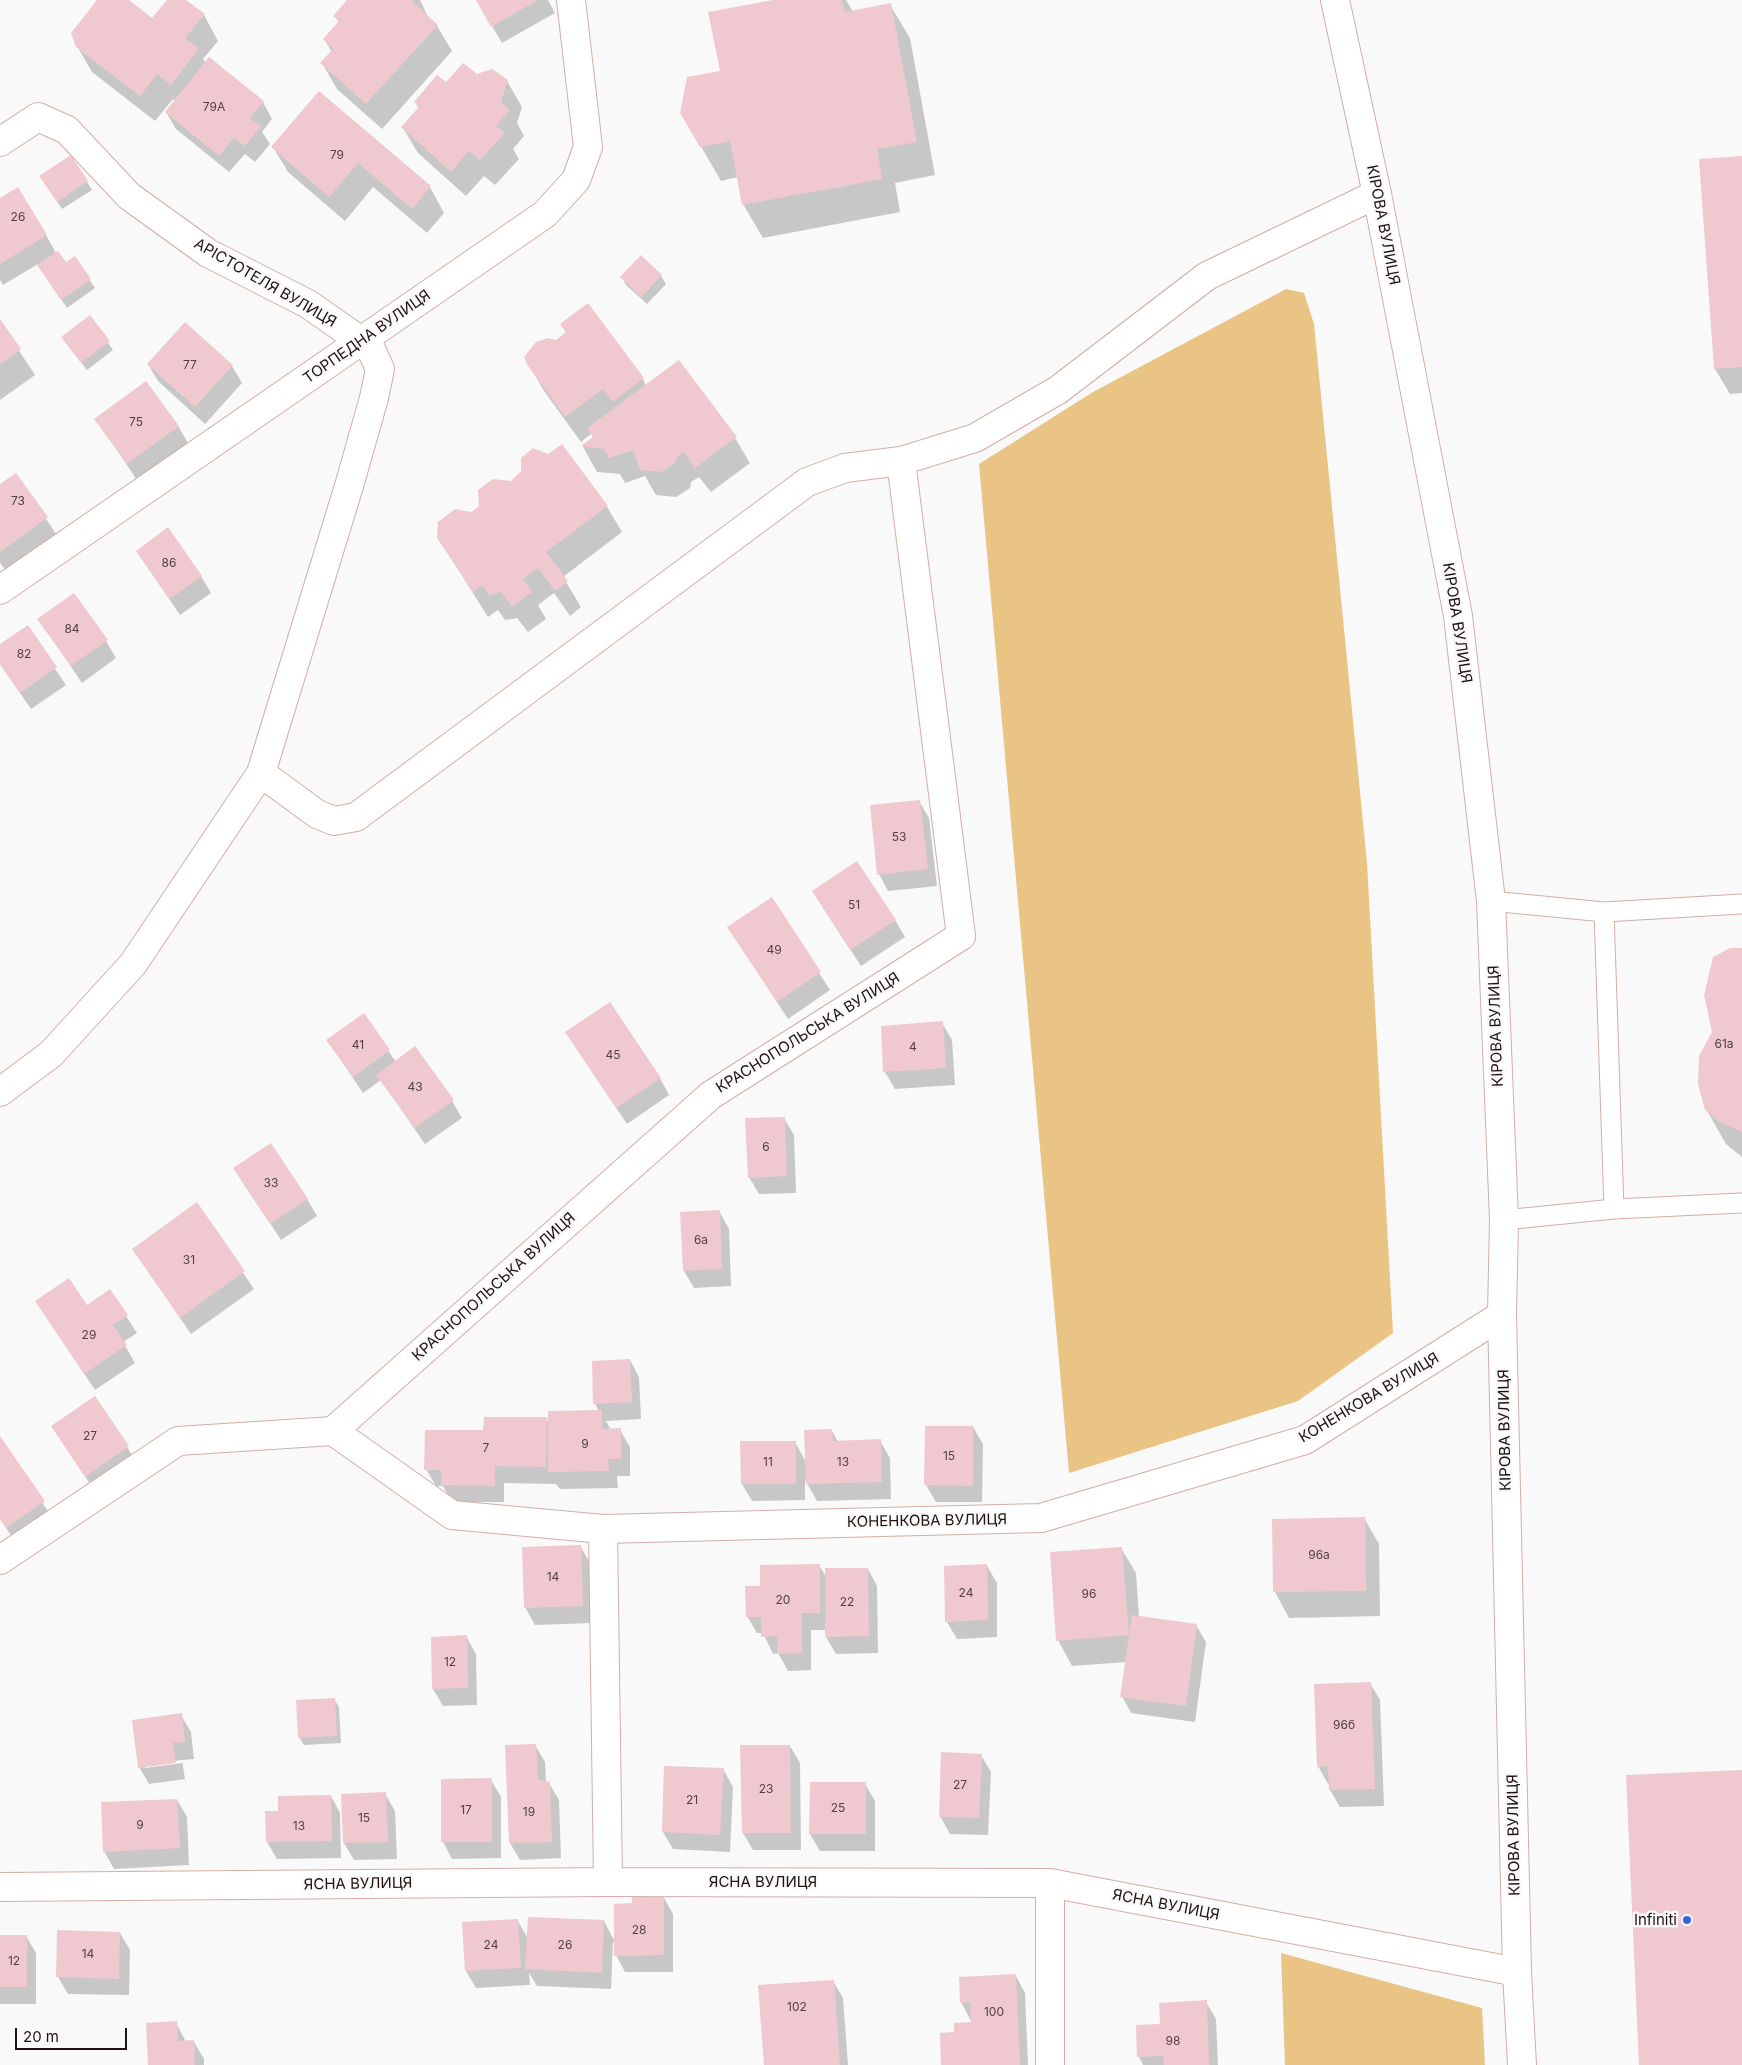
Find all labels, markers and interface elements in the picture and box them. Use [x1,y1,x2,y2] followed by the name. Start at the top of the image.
[203,100,225,114] house number: 79А
[330,148,344,162] house number: 79
[1363,164,1403,286] street label: КІРОВА ВУЛИЦЯ
[11,210,25,224] house number: 26
[191,235,339,331] street label: АРІСТОТЕЛЯ ВУЛИЦЯ
[300,286,434,388] street label: ТОРПЕДНА ВУЛИЦЯ
[183,358,197,372] house number: 77
[129,415,143,429] house number: 75
[11,494,25,508] house number: 73
[162,556,176,570] house number: 86
[1439,561,1475,685] street label: КІРОВА ВУЛИЦЯ
[64,622,80,636] house number: 84
[17,647,31,661] house number: 82
[892,830,906,844] house number: 53
[848,898,860,912] house number: 51
[766,943,782,957] house number: 49
[1485,965,1507,1087] street label: КІРОВА ВУЛИЦЯ
[713,969,903,1097] street label: КРАСНОПОЛЬСЬКА ВУЛИЦЯ
[1714,1037,1734,1051] house number: 61а
[352,1038,364,1052] house number: 41
[909,1040,917,1054] house number: 4
[605,1048,621,1062] house number: 45
[407,1080,423,1094] house number: 43
[762,1140,770,1154] house number: 6
[264,1176,278,1190] house number: 33
[409,1209,579,1365] street label: КРАСНОПОЛЬСЬКА ВУЛИЦЯ
[694,1233,708,1247] house number: 6а
[183,1253,195,1267] house number: 31
[82,1328,96,1342] house number: 29
[1296,1349,1442,1447] street label: КОНЕНКОВА ВУЛИЦЯ
[1495,1369,1515,1491] street label: КІРОВА ВУЛИЦЯ
[83,1429,97,1443] house number: 27
[581,1437,589,1451] house number: 9
[483,1441,489,1455] house number: 7
[943,1449,955,1463] house number: 15
[763,1455,773,1469] house number: 11
[837,1455,849,1469] house number: 13
[847,1511,1007,1531] street label: КОНЕНКОВА ВУЛИЦЯ
[1308,1548,1330,1562] house number: 96а
[547,1570,559,1584] house number: 14
[959,1586,973,1600] house number: 24
[1082,1587,1096,1601] house number: 96
[776,1593,790,1607] house number: 20
[840,1595,854,1609] house number: 22
[444,1655,456,1669] house number: 12
[1333,1718,1355,1732] house number: 96б
[1504,1774,1524,1896] street label: КІРОВА ВУЛИЦЯ
[953,1778,967,1792] house number: 27
[759,1782,773,1796] house number: 23
[686,1793,698,1807] house number: 21
[831,1801,845,1815] house number: 25
[460,1803,472,1817] house number: 17
[523,1805,535,1819] house number: 19
[358,1811,370,1825] house number: 15
[136,1818,144,1832] house number: 9
[293,1819,305,1833] house number: 13
[709,1873,817,1891] street label: ЯСНА ВУЛИЦЯ
[304,1874,412,1894] street label: ЯСНА ВУЛИЦЯ
[1111,1886,1221,1924] street label: ЯСНА ВУЛИЦЯ
[1634,1911,1677,1929] place label: Infiniti
[1681,1914,1693,1926] marker: Infiniti
[632,1923,646,1937] house number: 28
[484,1938,498,1952] house number: 24
[558,1938,572,1952] house number: 26
[82,1947,94,1961] house number: 14
[8,1954,20,1968] house number: 12
[787,2000,807,2014] house number: 102
[984,2005,1004,2019] house number: 100
[18,2018,130,2050] scale bar
[23,2027,59,2046] text: 20 m
[1166,2034,1180,2048] house number: 98

